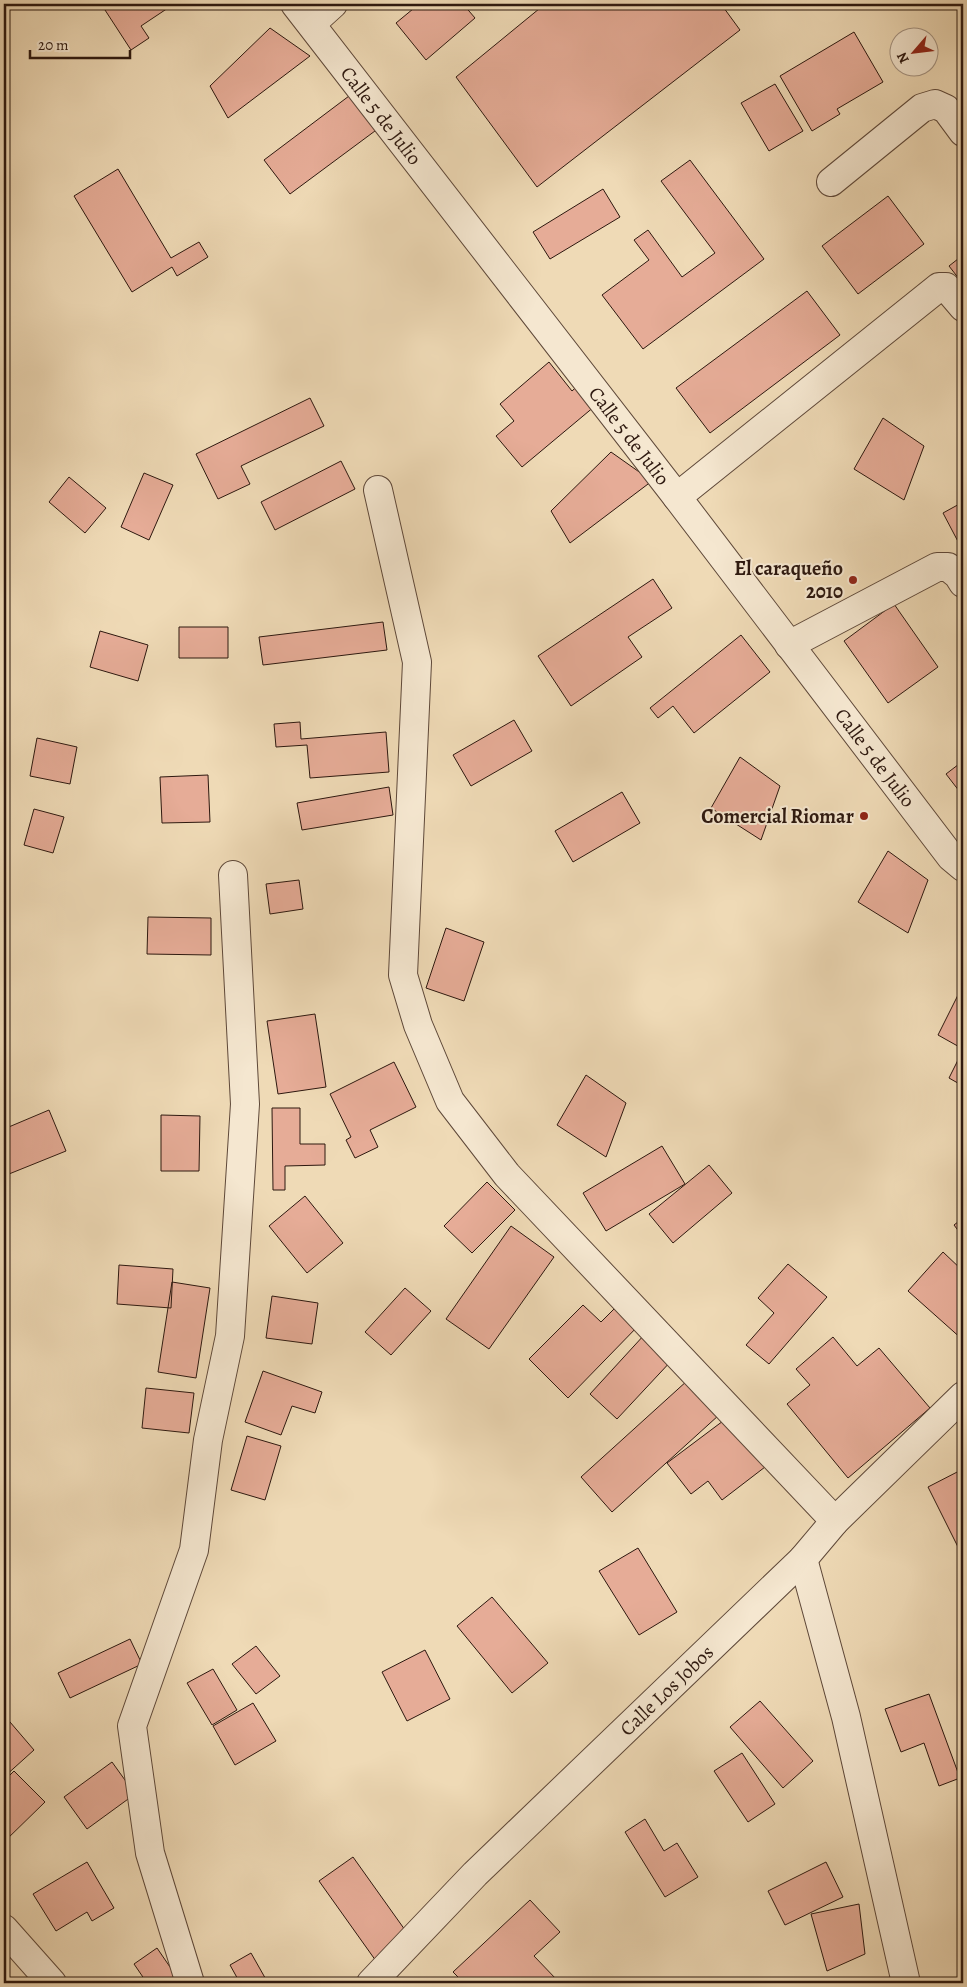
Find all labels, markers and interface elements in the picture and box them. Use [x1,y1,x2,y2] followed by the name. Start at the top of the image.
[30,28,130,60] scale bar
[890,28,940,78] north arrow
[38,35,69,55] text: 20 m
[892,49,914,67] text: N
[334,61,428,171] street label: Calle 5 de Julio
[582,381,676,491] street label: Calle 5 de Julio
[734,555,843,605] place label: El caraqueño 2010
[847,574,859,586] marker: El caraqueño 2010
[828,703,921,813] street label: Calle 5 de Julio
[701,803,854,830] place label: Comercial Riomar
[858,810,870,822] marker: Comercial Riomar
[614,1639,720,1742] street label: Calle Los Jobos

